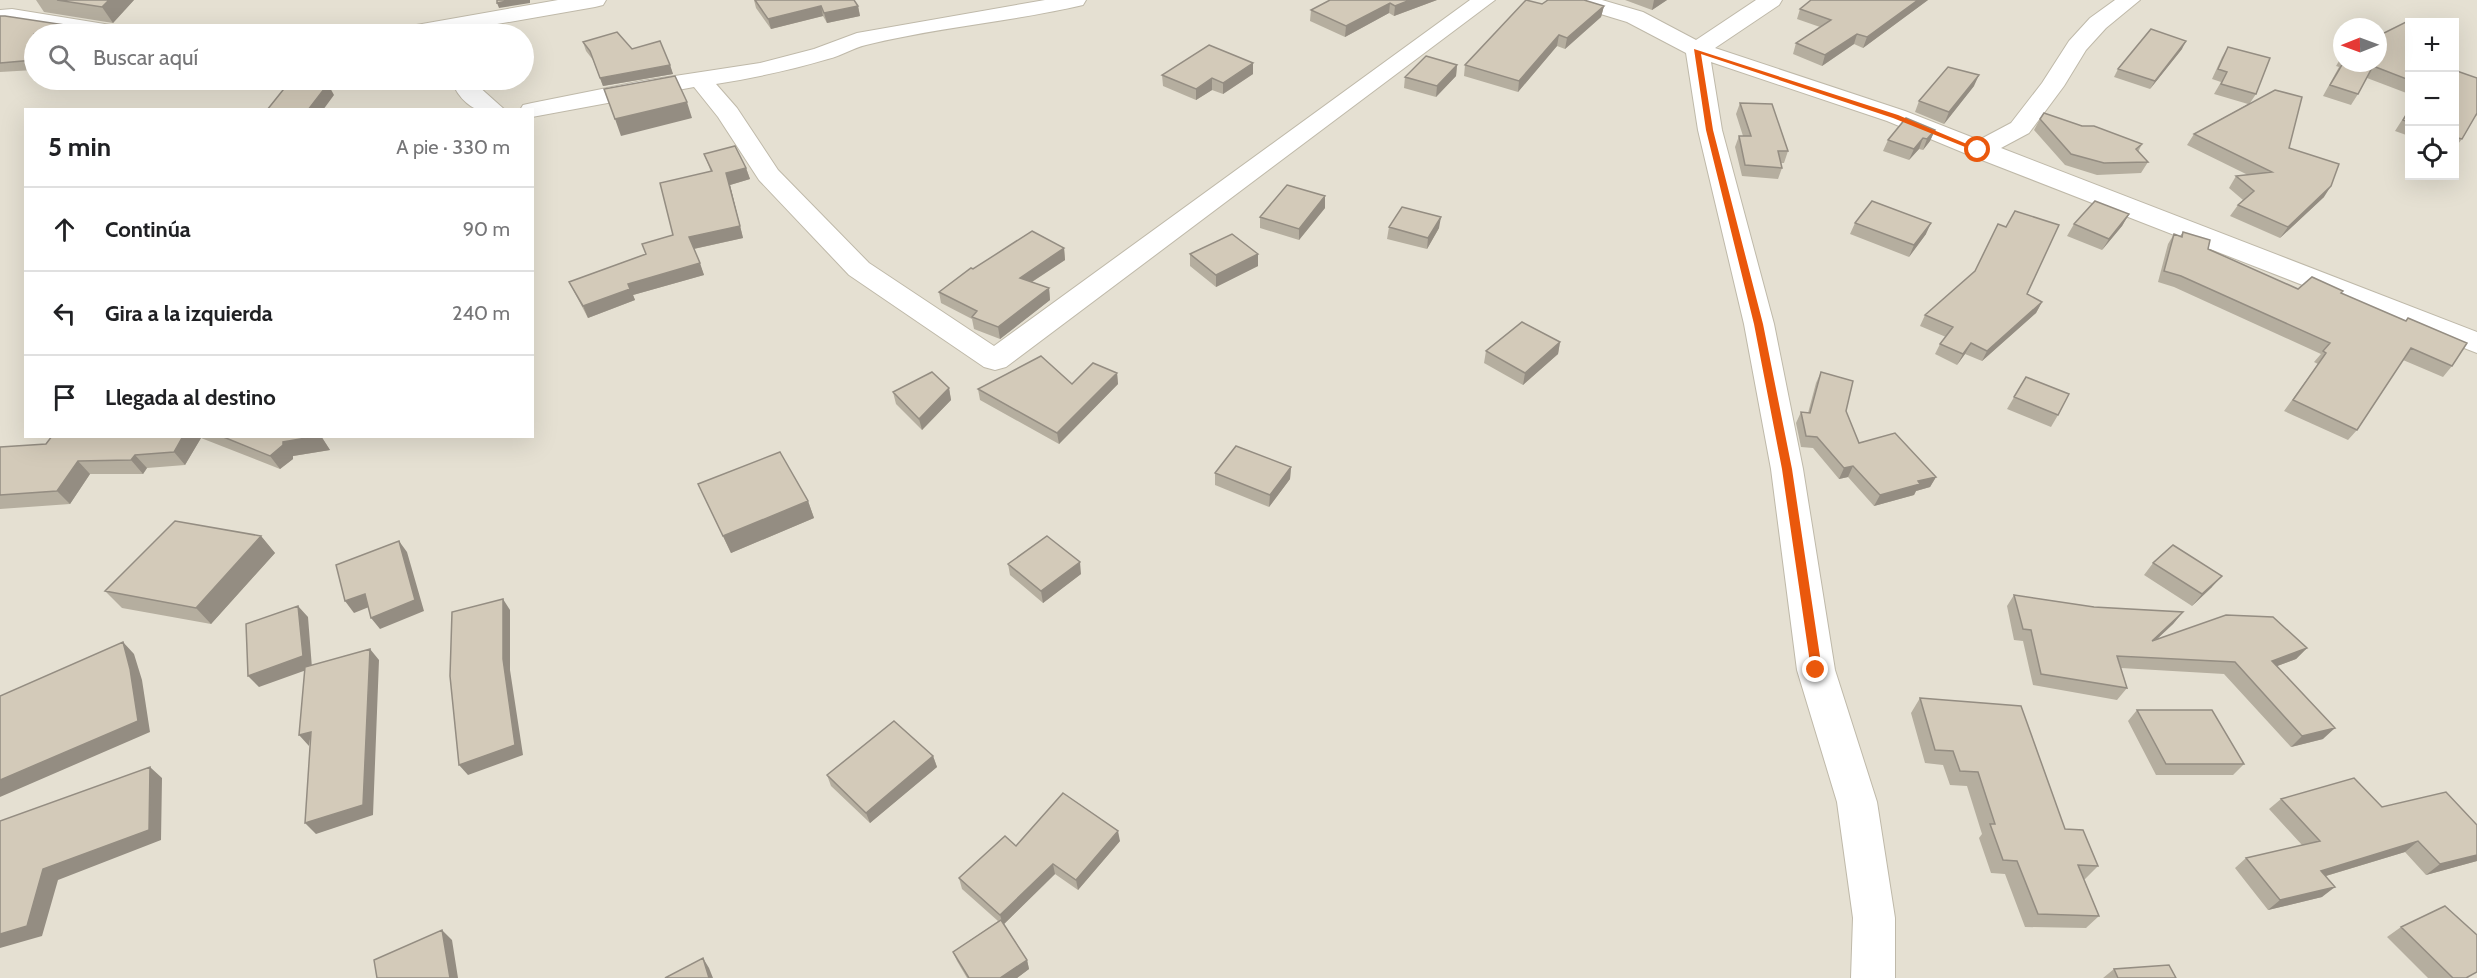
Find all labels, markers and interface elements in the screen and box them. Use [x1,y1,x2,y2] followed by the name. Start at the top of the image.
[2333,18,2387,72] north arrow
[2405,18,2459,180] map controls
[2405,18,2459,72] button: +
[24,24,534,90] search box
[45,41,78,74] icon: search
[93,44,198,71] text: Buscar aquí
[2405,72,2459,126] button: −
[2405,126,2459,180] button: locate
[48,131,111,163] text: 5 min
[396,135,510,159] text: A pie · 330 m
[1964,136,1990,162] route start
[48,213,81,246] icon: ahead
[105,216,191,243] text: Continúa
[463,217,510,241] text: 90 m
[48,297,81,330] icon: left
[105,300,273,327] text: Gira a la izquierda
[452,301,510,325] text: 240 m
[48,381,81,414] icon: arrive
[105,384,276,411] text: Llegada al destino
[1802,656,1828,682] route end

